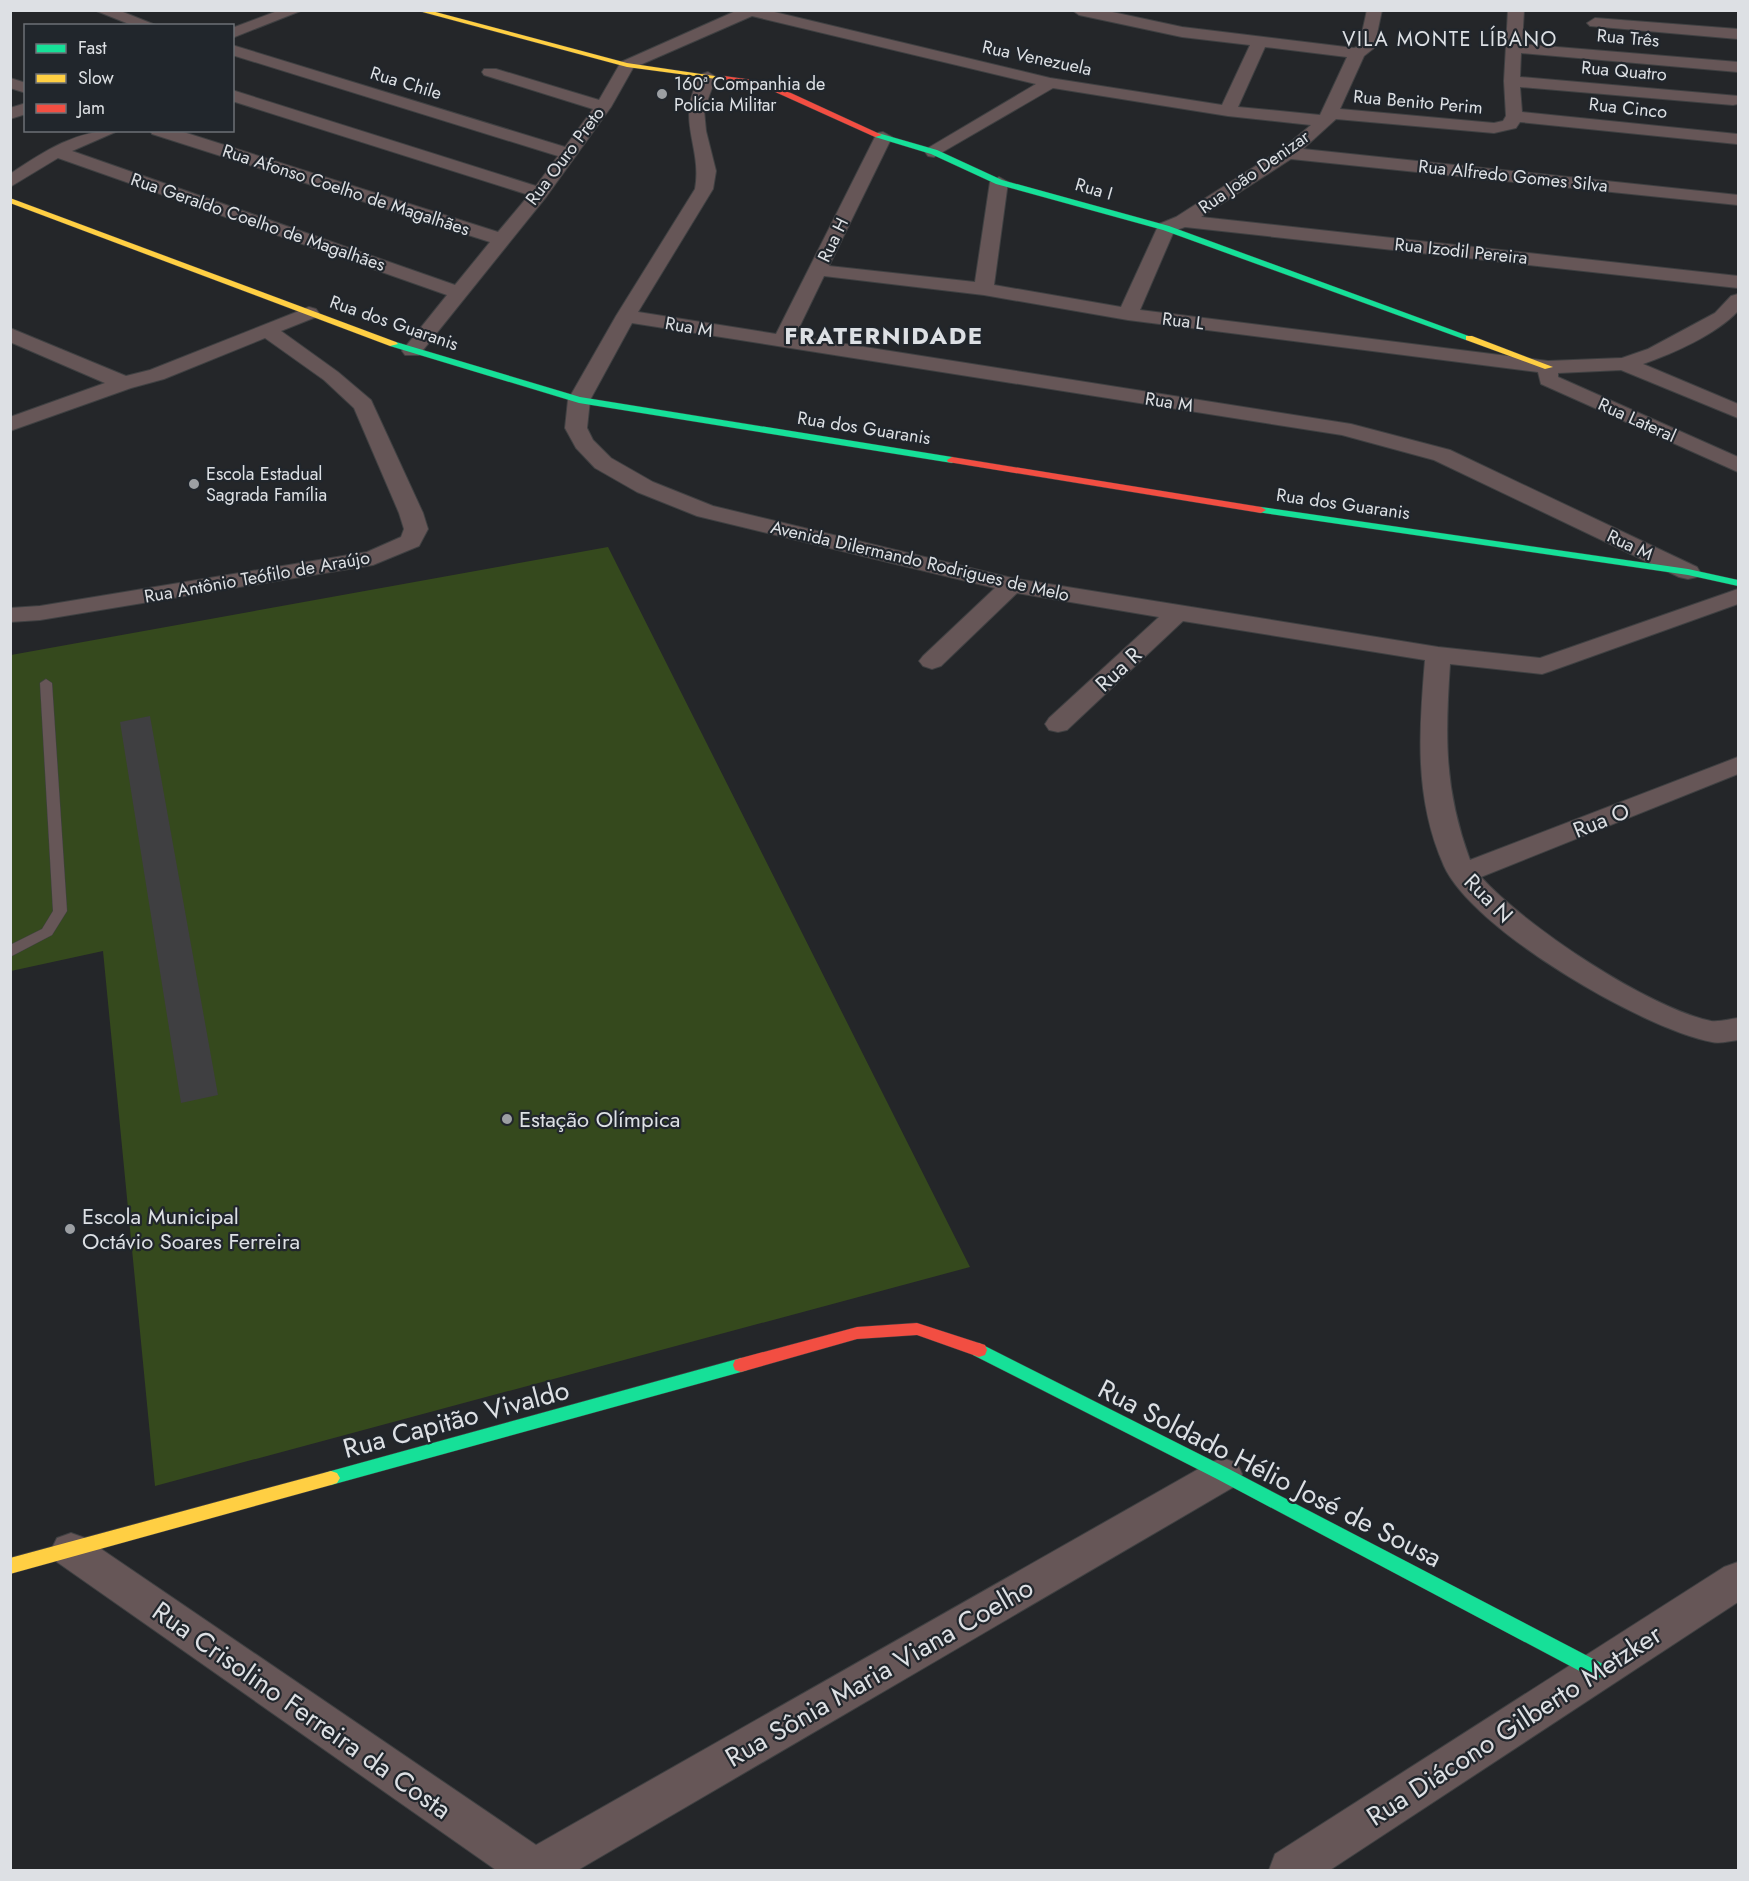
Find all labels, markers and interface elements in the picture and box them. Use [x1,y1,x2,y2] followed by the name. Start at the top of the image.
[1596,22,1660,54] street label: Rua Três
[24,24,234,132] legend
[1342,25,1558,54] district label: VILA MONTE LÍBANO
[980,34,1094,82] street label: Rua Venezuela
[78,35,107,61] text: Fast
[1580,54,1668,88] street label: Rua Quatro
[367,60,445,106] street label: Rua Chile
[78,65,115,91] text: Slow
[674,71,825,118] place label: 160ª Companhia de Polícia Militar
[1352,83,1484,121] street label: Rua Benito Perim
[655,87,669,101] marker: 160ª Companhia de Polícia Militar
[1588,91,1669,125] street label: Rua Cinco
[76,95,105,121] text: Jam
[519,101,611,211] street label: Rua Ouro Preto
[1193,123,1316,220] street label: Rua João Denizar
[219,138,473,242] street label: Rua Afonso Coelho de Magalhães
[1417,153,1609,199] street label: Rua Alfredo Gomes Silva
[127,166,389,278] street label: Rua Geraldo Coelho de Magalhães
[1072,171,1116,207] street label: Rua I
[811,213,855,267] street label: Rua H
[1393,231,1529,271] street label: Rua Izodil Pereira
[326,289,462,357] street label: Rua dos Guaranis
[1161,306,1205,336] street label: Rua L
[663,310,715,344] street label: Rua M
[784,318,984,353] district label: FRATERNIDADE
[1143,385,1195,419] street label: Rua M
[1594,391,1680,449] street label: Rua Lateral
[795,405,933,451] street label: Rua dos Guaranis
[206,461,327,508] place label: Escola Estadual Sagrada Família
[187,477,201,491] marker: Escola Estadual Sagrada Família
[1275,482,1411,526] street label: Rua dos Guaranis
[768,514,1072,608] street label: Avenida Dilermando Rodrigues de Melo
[1603,523,1657,567] street label: Rua M
[142,544,372,610] street label: Rua Antônio Teófilo de Araújo
[1088,639,1149,699] street label: Rua R
[1568,794,1634,846] street label: Rua O
[1457,866,1521,930] street label: Rua N
[519,1103,680,1135] place label: Estação Olímpica
[500,1112,514,1126] marker: Estação Olímpica
[82,1200,300,1257] place label: Escola Municipal Octávio Soares Ferreira
[63,1222,77,1236] marker: Escola Municipal Octávio Soares Ferreira
[1091,1369,1449,1577] street label: Rua Soldado Hélio José de Sousa
[339,1370,573,1468] street label: Rua Capitão Vivaldo
[718,1568,1040,1776] street label: Rua Sônia Maria Viana Coelho
[145,1592,459,1828] street label: Rua Crisolino Ferreira da Costa
[1359,1614,1670,1835] street label: Rua Diácono Gilberto Metzker

